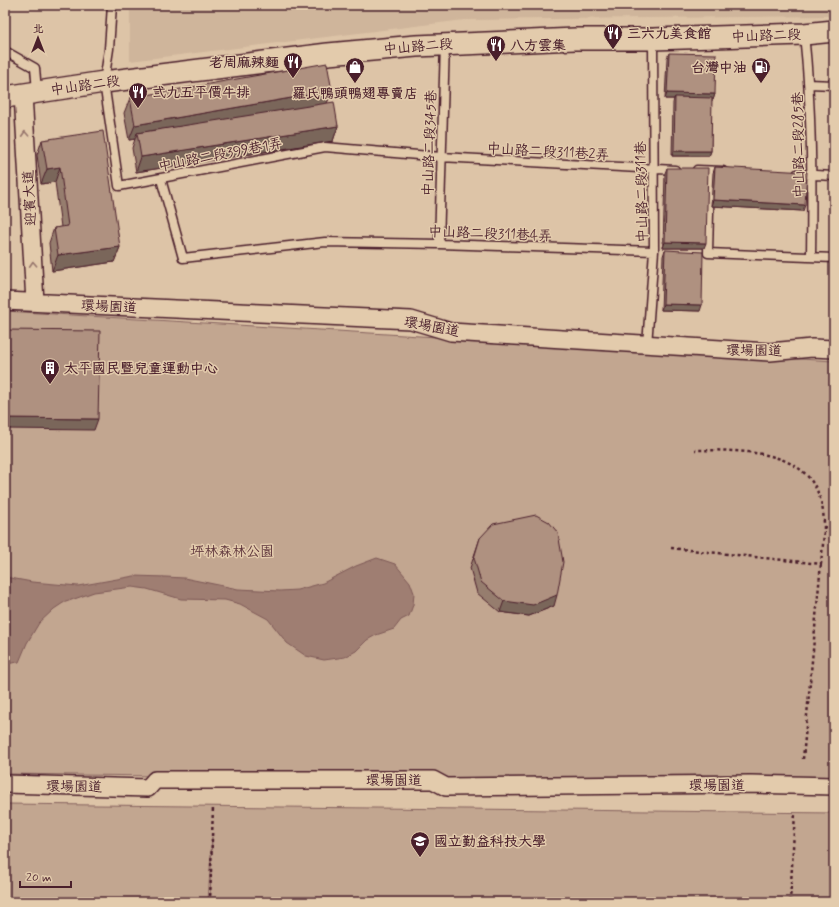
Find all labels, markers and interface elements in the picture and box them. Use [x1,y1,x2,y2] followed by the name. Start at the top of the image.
[18,18,58,58] north arrow
[33,22,44,36] text: 北
[602,22,624,50] restaurant icon: 三六九美食館
[627,25,711,43] place label: 三六九美食館
[731,26,801,46] street label: 中山路二段
[485,34,507,62] restaurant icon: 八方雲集
[382,35,454,59] street label: 中山路二段
[510,37,566,55] place label: 八方雲集
[282,51,304,79] restaurant icon: 老周麻辣麵
[209,54,279,72] place label: 老周麻辣麵
[344,56,366,84] shop icon: 羅氏鴨頭鴨翅專賣店
[750,56,772,84] fuel station icon: 台灣中油
[691,59,747,77] place label: 台灣中油
[49,72,121,100] street label: 中山路二段
[127,81,149,109] restaurant icon: 弎九五平價牛排
[152,84,250,102] place label: 弎九五平價牛排
[292,85,418,103] place label: 羅氏鴨頭鴨翅專賣店
[419,88,441,197] street label: 中山路二段345巷
[789,91,809,198] street label: 中山路二段285巷
[21,131,30,137] one-way arrow
[156,134,284,176] street label: 中山路二段399巷1弄
[486,140,610,164] street label: 中山路二段311巷2弄
[632,140,652,243] street label: 中山路二段311巷
[20,170,40,226] street label: 迎賓大道
[428,223,552,245] street label: 中山路二段311巷4弄
[28,261,37,267] one-way arrow
[81,297,137,317] street label: 環場園道
[403,313,461,341] street label: 環場園道
[726,342,782,360] street label: 環場園道
[39,357,61,385] building icon: 太平國民暨兒童運動中心
[64,360,218,378] place label: 太平國民暨兒童運動中心
[190,543,274,561] park label: 坪林森林公園
[366,772,422,790] street label: 環場園道
[689,777,745,795] street label: 環場園道
[46,778,102,796] street label: 環場園道
[409,830,431,858] school or university icon: 國立勤益科技大學
[434,833,546,851] place label: 國立勤益科技大學
[20,863,71,889] scale bar
[26,870,52,886] text: 20 m

